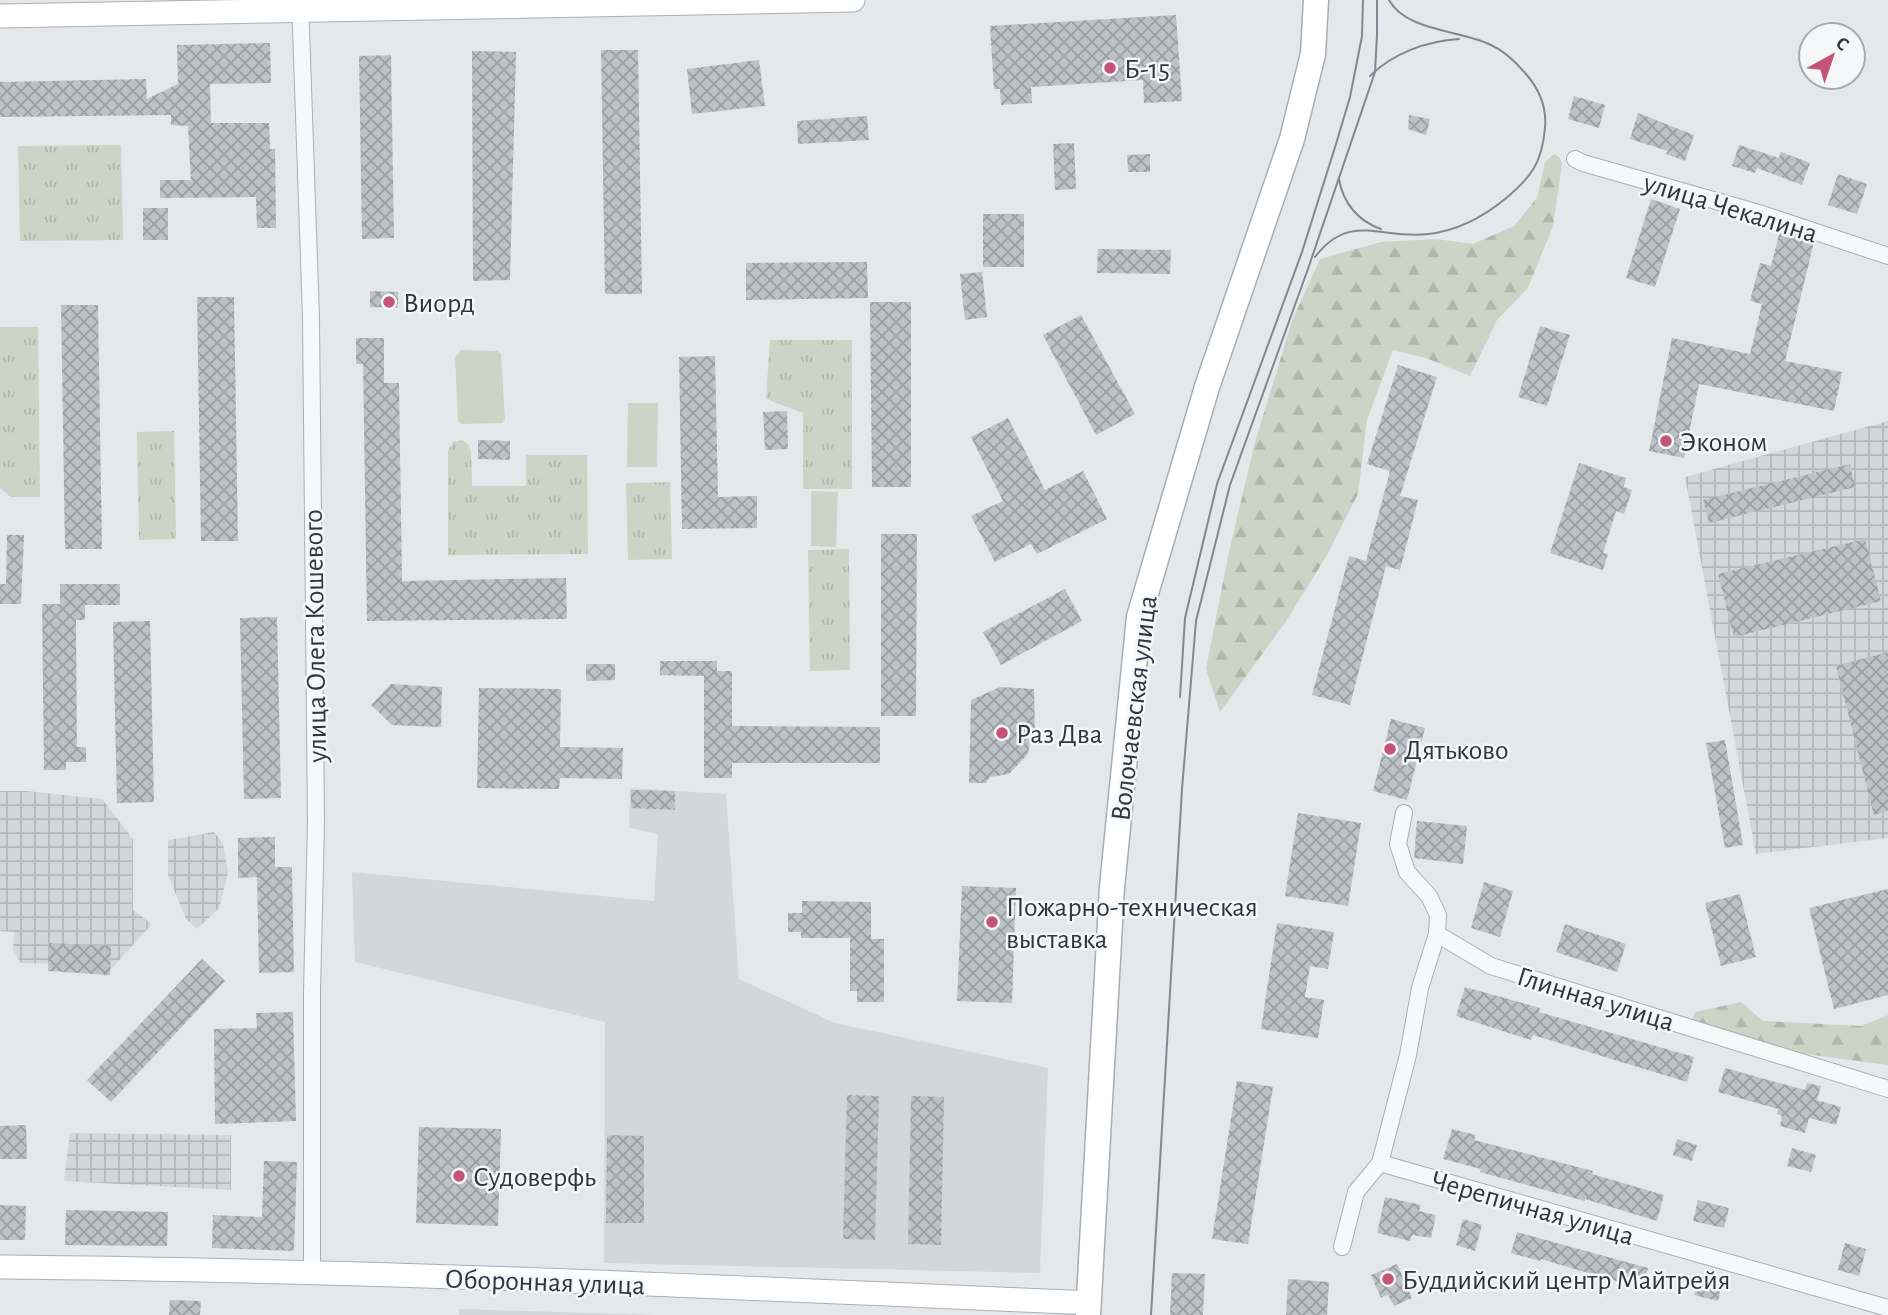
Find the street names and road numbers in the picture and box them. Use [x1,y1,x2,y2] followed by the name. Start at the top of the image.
[1639,169,1821,249] street label: улица Чекалина
[300,509,332,764] street label: улица Олега Кошевого
[1107,594,1163,823] street label: Волочаевская улица
[1513,963,1678,1037] street label: Глинная улица
[1428,1167,1637,1251] street label: Черепичная улица
[444,1266,646,1300] street label: Оборонная улица

